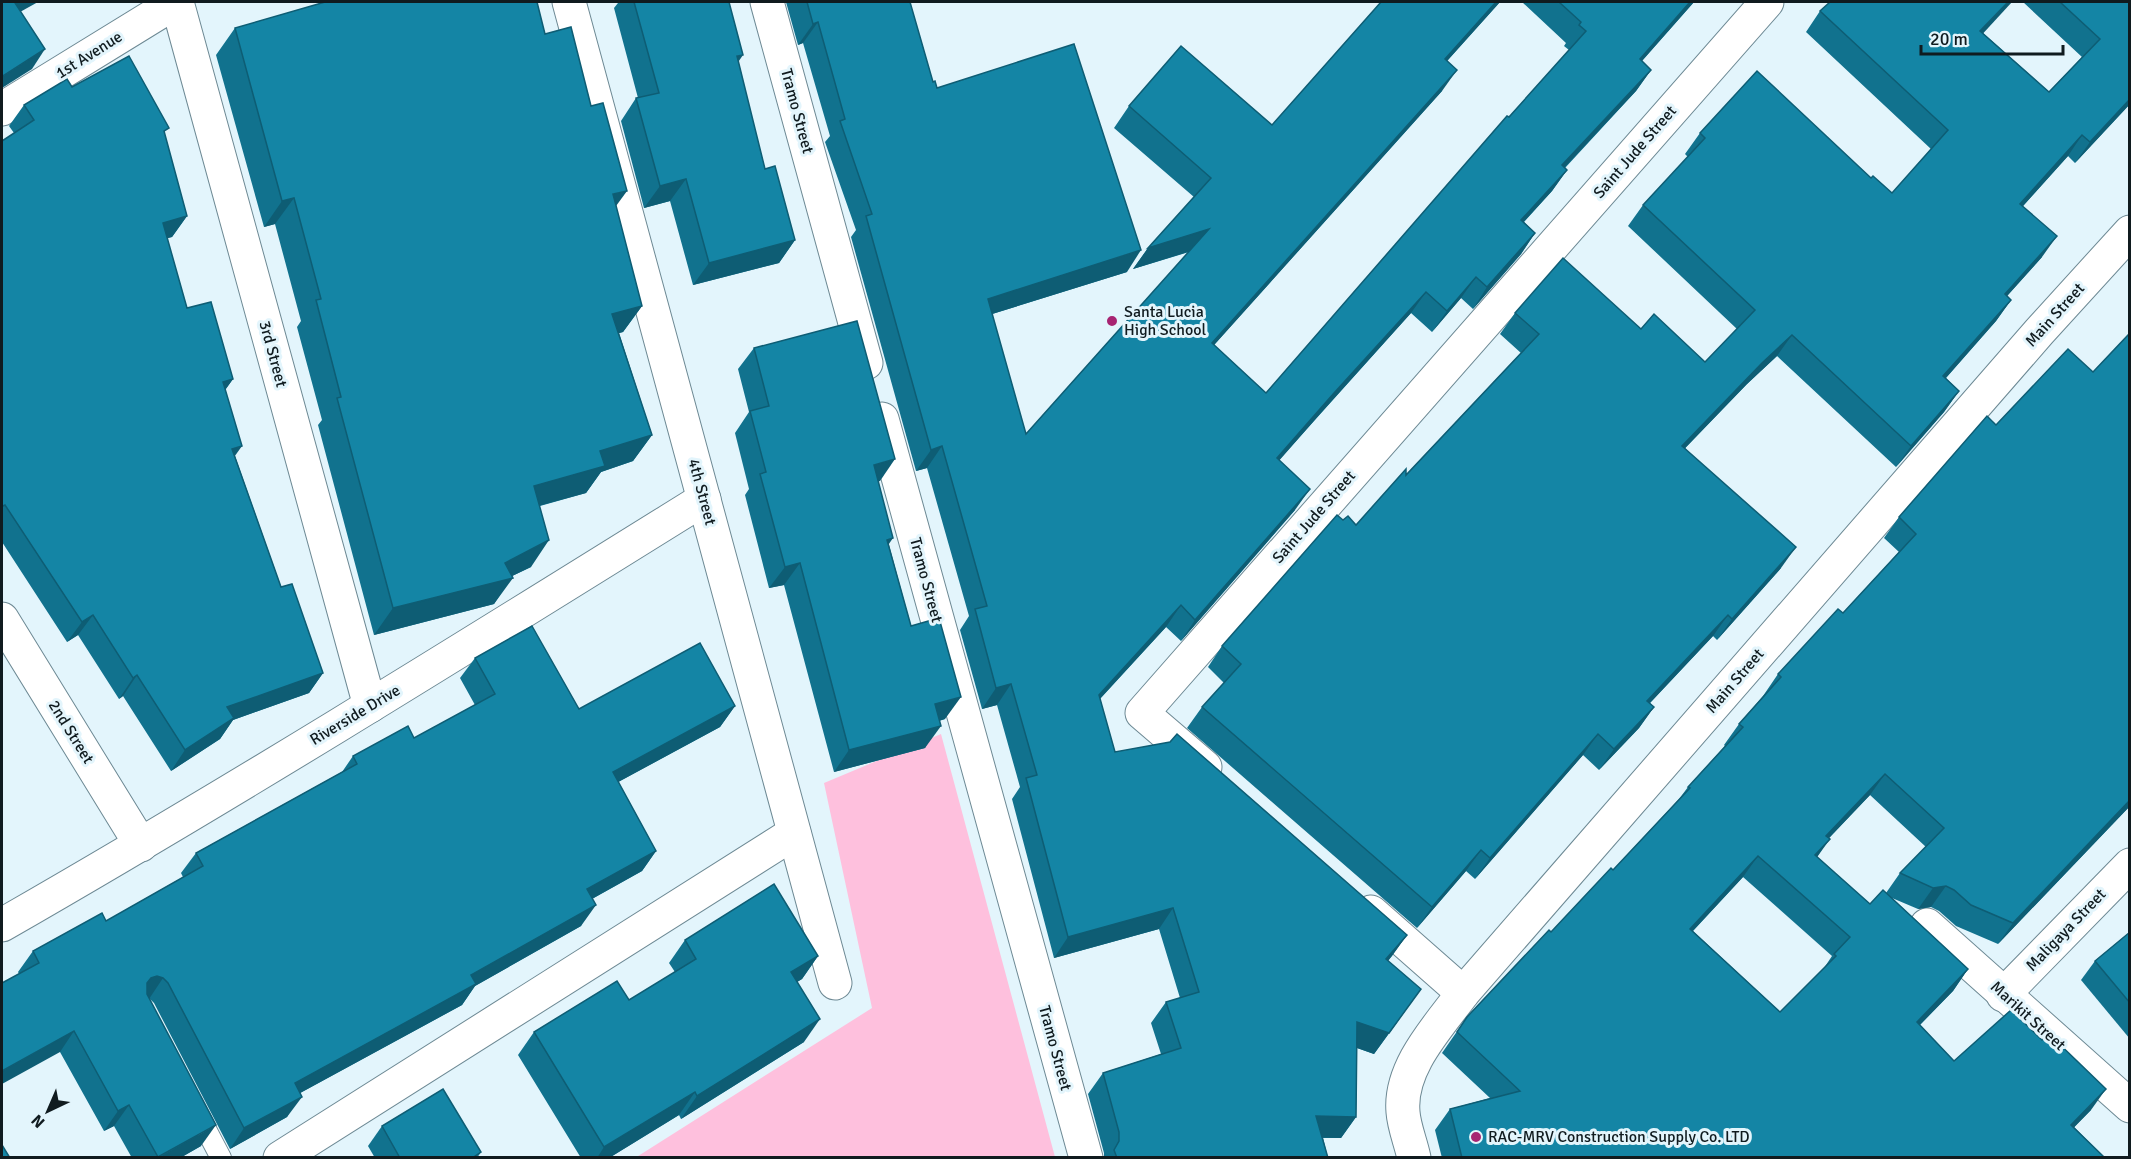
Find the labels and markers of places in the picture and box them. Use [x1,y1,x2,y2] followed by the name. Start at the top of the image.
[1124,302,1207,340] place label: Santa Lucia High School
[1105,314,1119,328] marker: Santa Lucia High School
[1488,1127,1750,1147] place label: RAC-MRV Construction Supply Co. LTD
[1469,1130,1483,1144] marker: RAC-MRV Construction Supply Co. LTD

